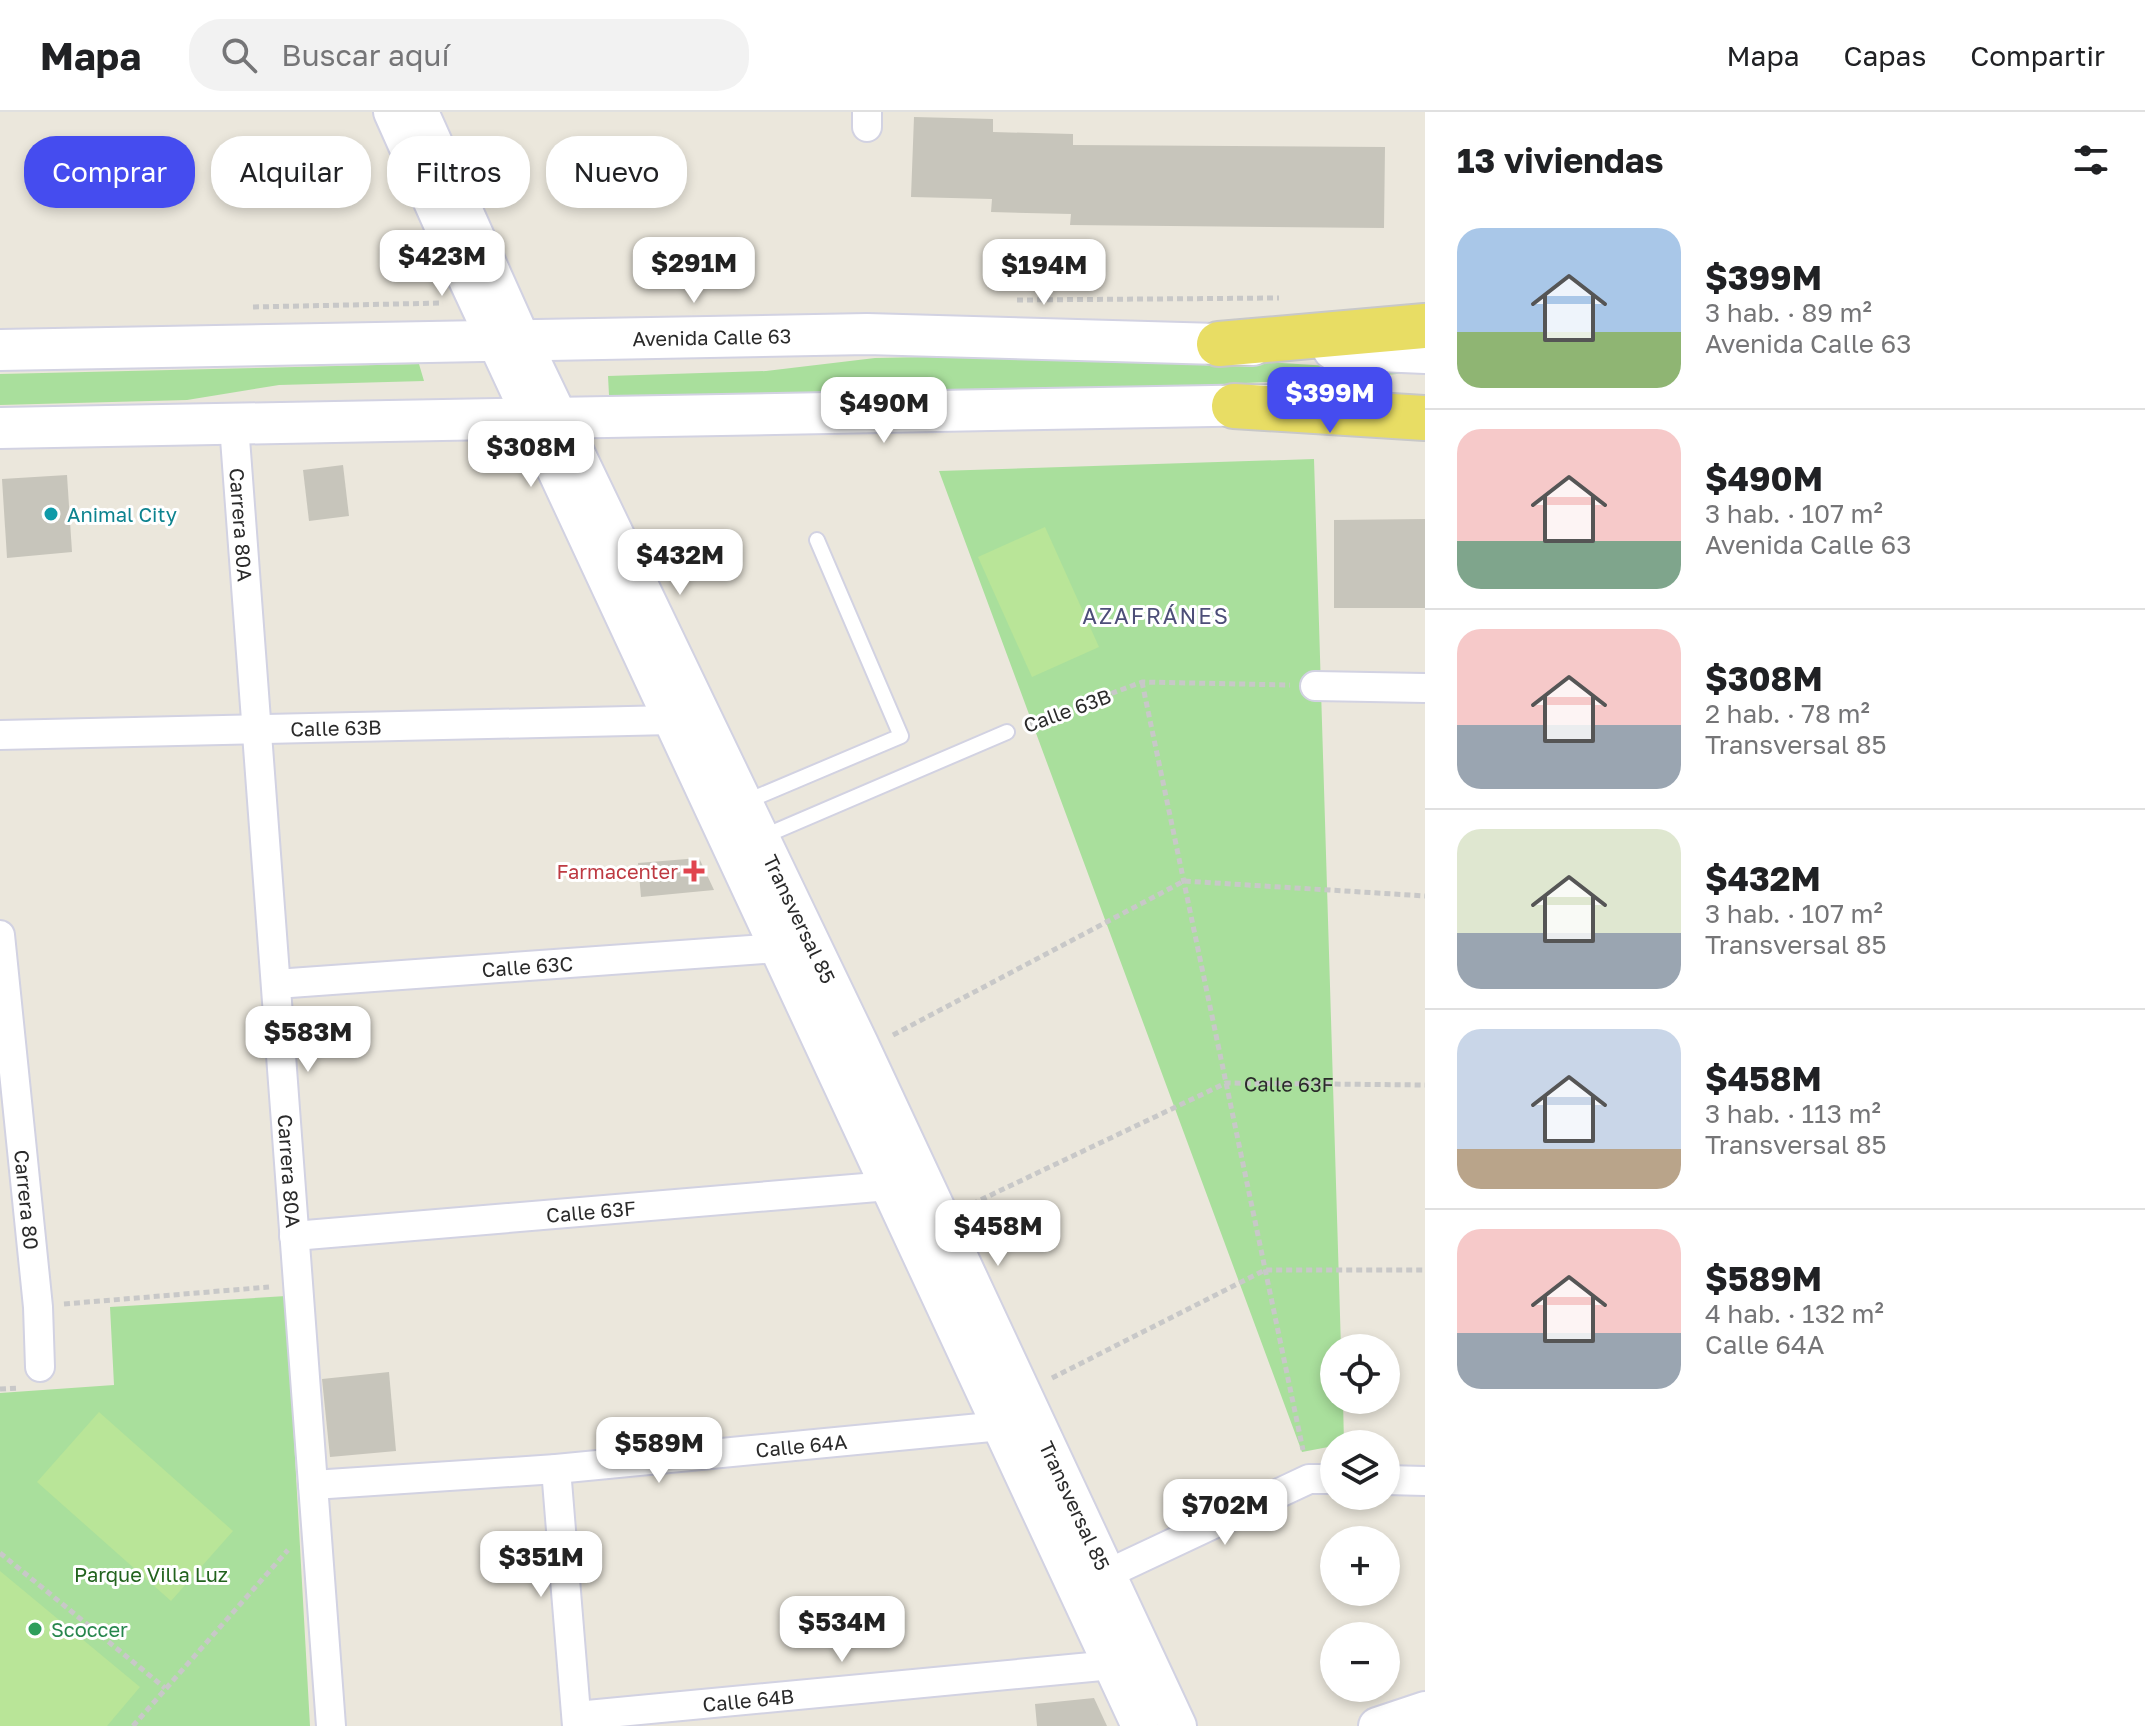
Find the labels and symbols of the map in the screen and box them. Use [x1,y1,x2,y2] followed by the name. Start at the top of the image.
[386,230,498,298] pin: $423M
[638,237,750,305] pin: $291M
[988,239,1100,307] pin: $194M
[632,323,792,350] street label: Avenida Calle 63
[1274,367,1386,435] pin: $399M
[828,377,940,445] pin: $490M
[475,421,587,489] pin: $308M
[225,467,258,582] street label: Carrera 80A
[67,502,177,526] place label: Animal City
[42,505,60,523] marker: Animal City
[624,529,736,597] pin: $432M
[1082,602,1230,629] district label: AZAFRÁNES
[1020,683,1114,737] street label: Calle 63B
[290,714,382,741] street label: Calle 63B
[759,851,841,987] street label: Transversal 85
[556,859,678,883] place label: Farmacenter
[685,862,703,880] marker: Farmacenter
[481,951,574,981] street label: Calle 63C
[252,1006,364,1074] pin: $583M
[1244,1071,1334,1096] street label: Calle 63F
[273,1113,306,1229] street label: Carrera 80A
[10,1148,44,1251] street label: Carrera 80
[545,1195,637,1227] street label: Calle 63F
[942,1200,1054,1268] pin: $458M
[603,1417,715,1485] pin: $589M
[754,1429,848,1462] street label: Calle 64A
[1035,1437,1116,1574] street label: Transversal 85
[1169,1479,1281,1547] pin: $702M
[485,1531,597,1599] pin: $351M
[74,1562,228,1586] park label: Parque Villa Luz
[786,1596,898,1664] pin: $534M
[51,1617,128,1641] place label: Scoccer
[26,1620,44,1638] marker: Scoccer
[701,1683,795,1716] street label: Calle 64B

